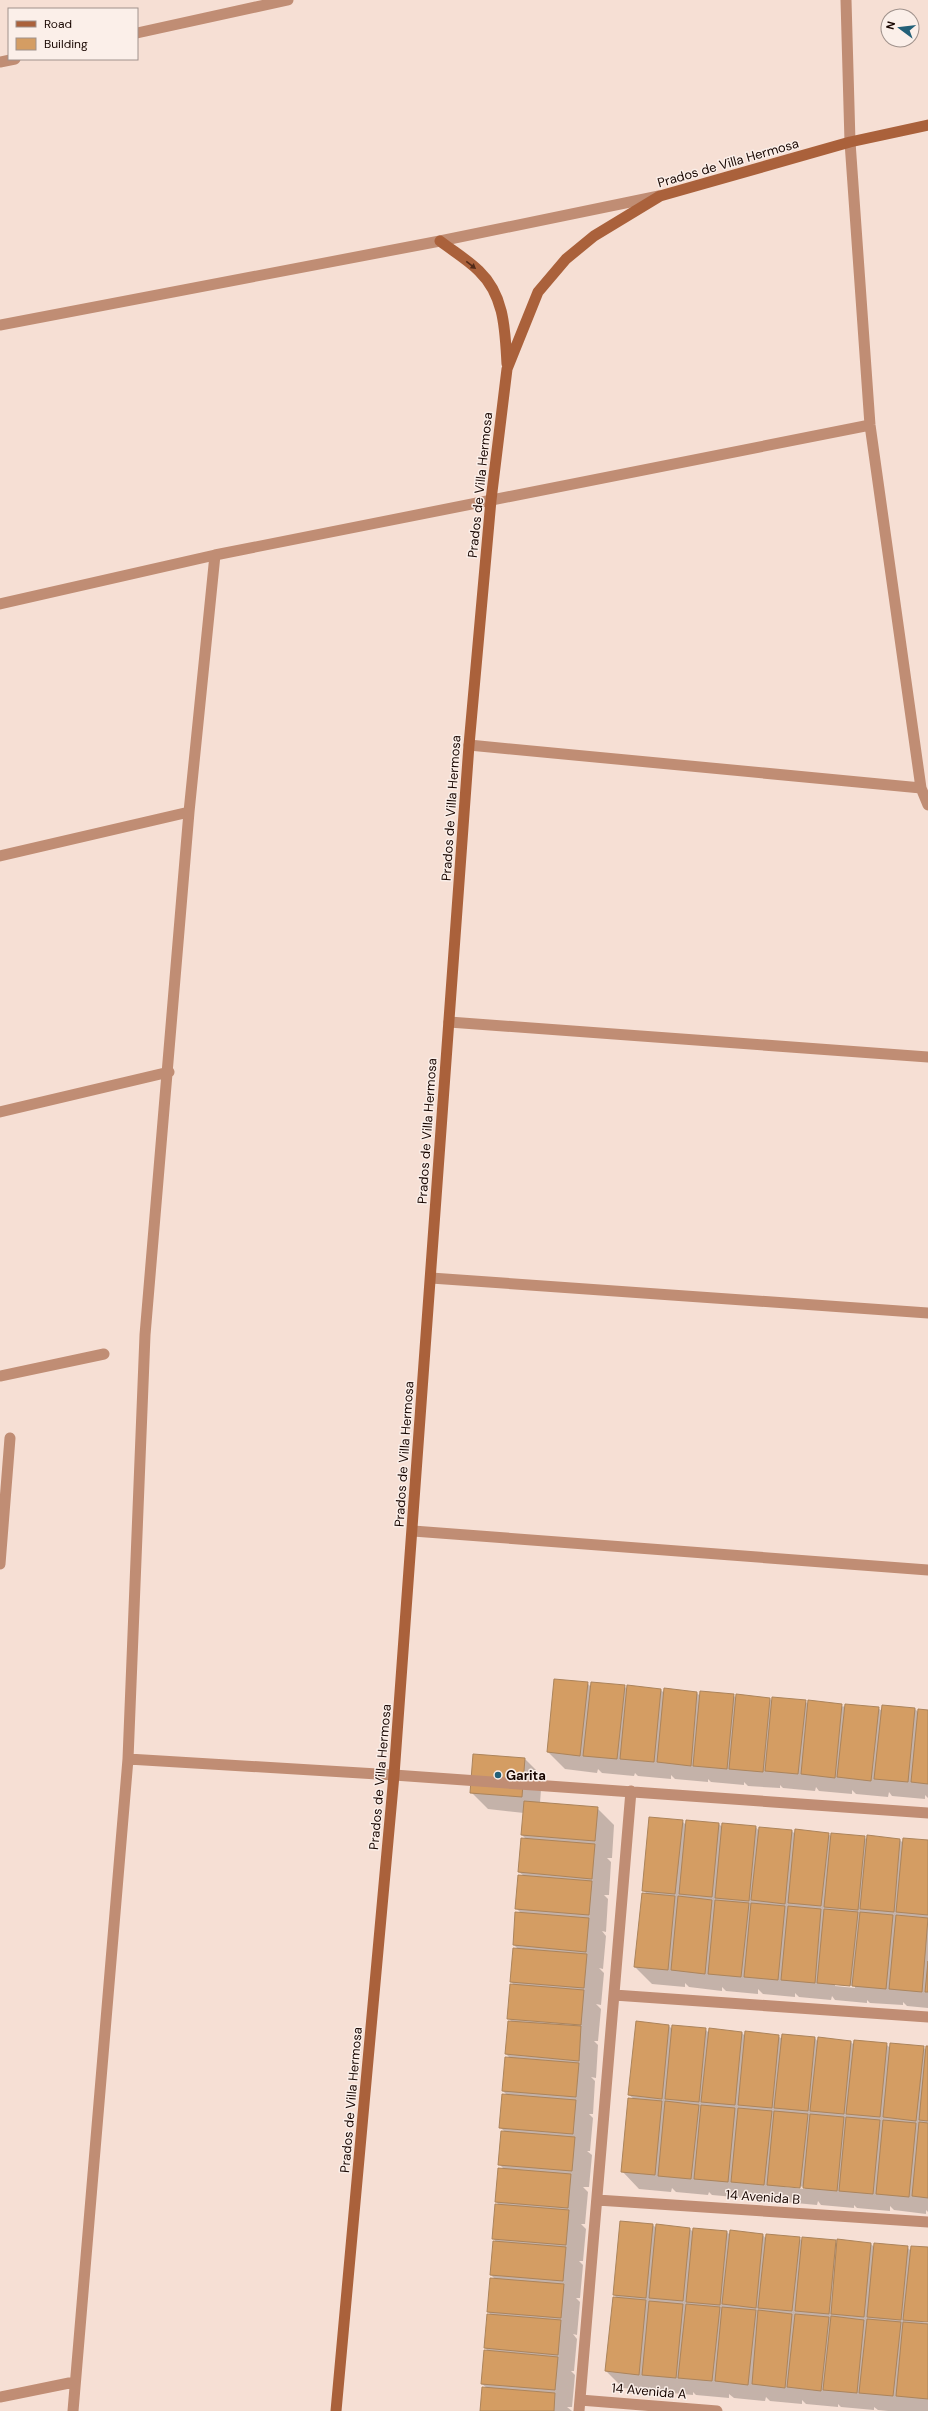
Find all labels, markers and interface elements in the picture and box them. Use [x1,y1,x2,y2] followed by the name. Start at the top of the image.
[8,8,138,60] legend
[880,8,920,48] north arrow
[44,16,72,32] text: Road
[883,20,898,31] text: N
[44,36,88,52] text: Building
[655,135,801,191] street label: Prados de Villa Hermosa
[465,260,476,269] one-way arrow
[464,411,496,559] street label: Prados de Villa Hermosa
[437,734,465,882] street label: Prados de Villa Hermosa
[413,1057,441,1205] street label: Prados de Villa Hermosa
[390,1380,418,1528] street label: Prados de Villa Hermosa
[365,1703,395,1851] street label: Prados de Villa Hermosa
[506,1767,546,1784] place label: Garita
[493,1770,503,1780] marker: Garita
[336,2026,366,2174] street label: Prados de Villa Hermosa
[725,2186,801,2208] street label: 14 Avenida B
[611,2379,688,2403] street label: 14 Avenida A

